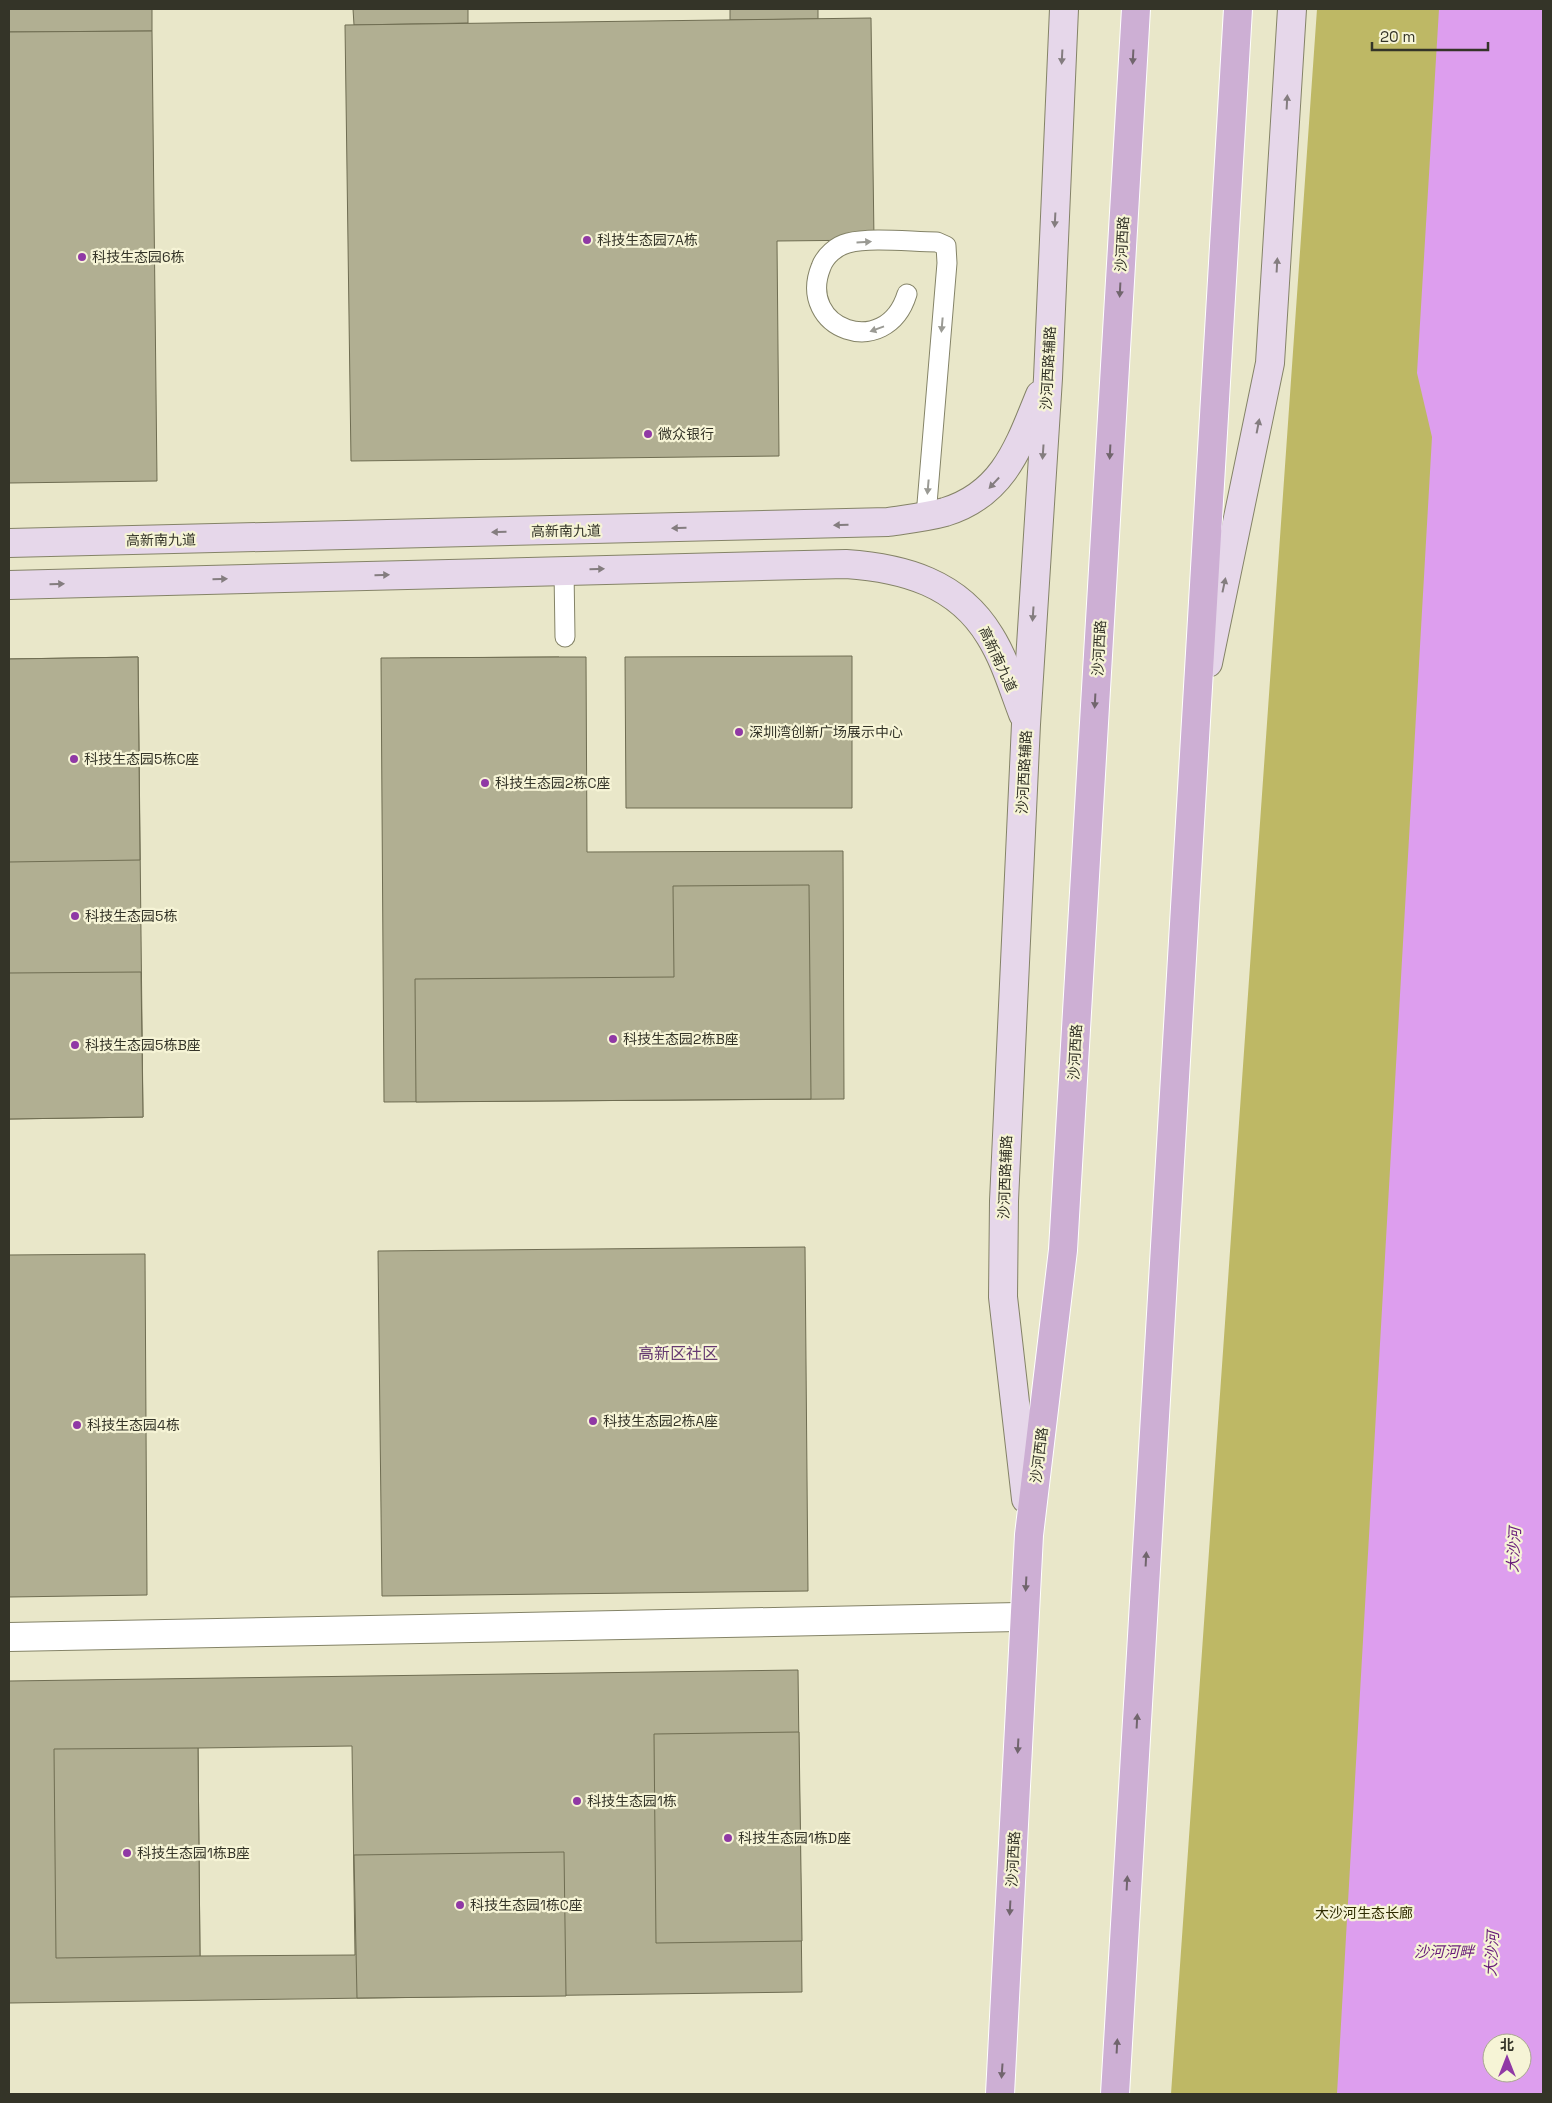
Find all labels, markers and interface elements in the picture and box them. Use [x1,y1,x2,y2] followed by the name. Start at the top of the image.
[1372,20,1488,52] scale bar
[1380,27,1415,46] text: 20 m
[1058,50,1066,66] one-way arrow
[1129,50,1137,66] one-way arrow
[1283,94,1291,110] one-way arrow
[1050,212,1058,228] one-way arrow
[1112,216,1132,272] street label: 沙河西路
[597,231,698,249] place label: 科技生态园7A栋
[581,234,593,246] marker: 科技生态园7A栋
[856,237,872,245] one-way arrow
[92,248,185,266] place label: 科技生态园6栋
[76,251,88,263] marker: 科技生态园6栋
[1274,256,1282,272] one-way arrow
[1115,282,1123,298] one-way arrow
[937,317,945,333] one-way arrow
[870,326,885,333] one-way arrow
[1037,326,1059,410] street label: 沙河西路辅路
[1254,418,1262,433] one-way arrow
[658,425,714,443] place label: 微众银行
[642,428,654,440] marker: 微众银行
[1039,444,1047,460] one-way arrow
[1106,444,1114,460] one-way arrow
[988,477,1000,489] one-way arrow
[924,479,932,495] one-way arrow
[531,521,601,541] street label: 高新南九道
[833,521,849,529] one-way arrow
[671,525,687,533] one-way arrow
[491,529,507,537] one-way arrow
[126,530,196,550] street label: 高新南九道
[590,565,606,573] one-way arrow
[375,571,391,579] one-way arrow
[212,575,228,583] one-way arrow
[1220,577,1228,592] one-way arrow
[50,579,66,587] one-way arrow
[1029,606,1037,622] one-way arrow
[1089,620,1109,676] street label: 沙河西路
[975,623,1021,695] street label: 高新南九道
[1091,694,1099,710] one-way arrow
[749,723,903,741] place label: 深圳湾创新广场展示中心
[733,726,745,738] marker: 深圳湾创新广场展示中心
[1013,730,1035,814] street label: 沙河西路辅路
[84,750,199,768] place label: 科技生态园5栋C座
[68,753,80,765] marker: 科技生态园5栋C座
[495,774,610,792] place label: 科技生态园2栋C座
[479,777,491,789] marker: 科技生态园2栋C座
[85,907,177,925] place label: 科技生态园5栋
[69,910,81,922] marker: 科技生态园5栋
[1065,1024,1085,1080] street label: 沙河西路
[623,1030,739,1048] place label: 科技生态园2栋B座
[607,1033,619,1045] marker: 科技生态园2栋B座
[85,1036,201,1054] place label: 科技生态园5栋B座
[69,1039,81,1051] marker: 科技生态园5栋B座
[995,1135,1015,1219] street label: 沙河西路辅路
[638,1343,718,1364] district label: 高新区社区
[603,1412,718,1430] place label: 科技生态园2栋A座
[587,1415,599,1427] marker: 科技生态园2栋A座
[87,1416,180,1434] place label: 科技生态园4栋
[71,1419,83,1431] marker: 科技生态园4栋
[1027,1426,1051,1484] street label: 沙河西路
[1503,1524,1524,1573] water label: 大沙河
[1143,1551,1151,1567] one-way arrow
[1022,1576,1030,1592] one-way arrow
[1133,1713,1141,1729] one-way arrow
[1014,1738,1022,1754] one-way arrow
[587,1792,677,1810] place label: 科技生态园1栋
[571,1795,583,1807] marker: 科技生态园1栋
[738,1829,851,1847] place label: 科技生态园1栋D座
[1003,1831,1023,1887] street label: 沙河西路
[722,1832,734,1844] marker: 科技生态园1栋D座
[137,1844,250,1862] place label: 科技生态园1栋B座
[121,1847,133,1859] marker: 科技生态园1栋B座
[1124,1875,1132,1891] one-way arrow
[470,1896,583,1914] place label: 科技生态园1栋C座
[454,1899,466,1911] marker: 科技生态园1栋C座
[1006,1901,1014,1917] one-way arrow
[1315,1904,1413,1922] park label: 大沙河生态长廊
[1481,1928,1502,1977] water label: 大沙河
[1414,1942,1476,1961] water label: 沙河河畔
[1482,2033,1532,2083] north arrow
[1500,2036,1514,2054] text: 北
[1114,2037,1122,2053] one-way arrow
[997,2063,1005,2079] one-way arrow

